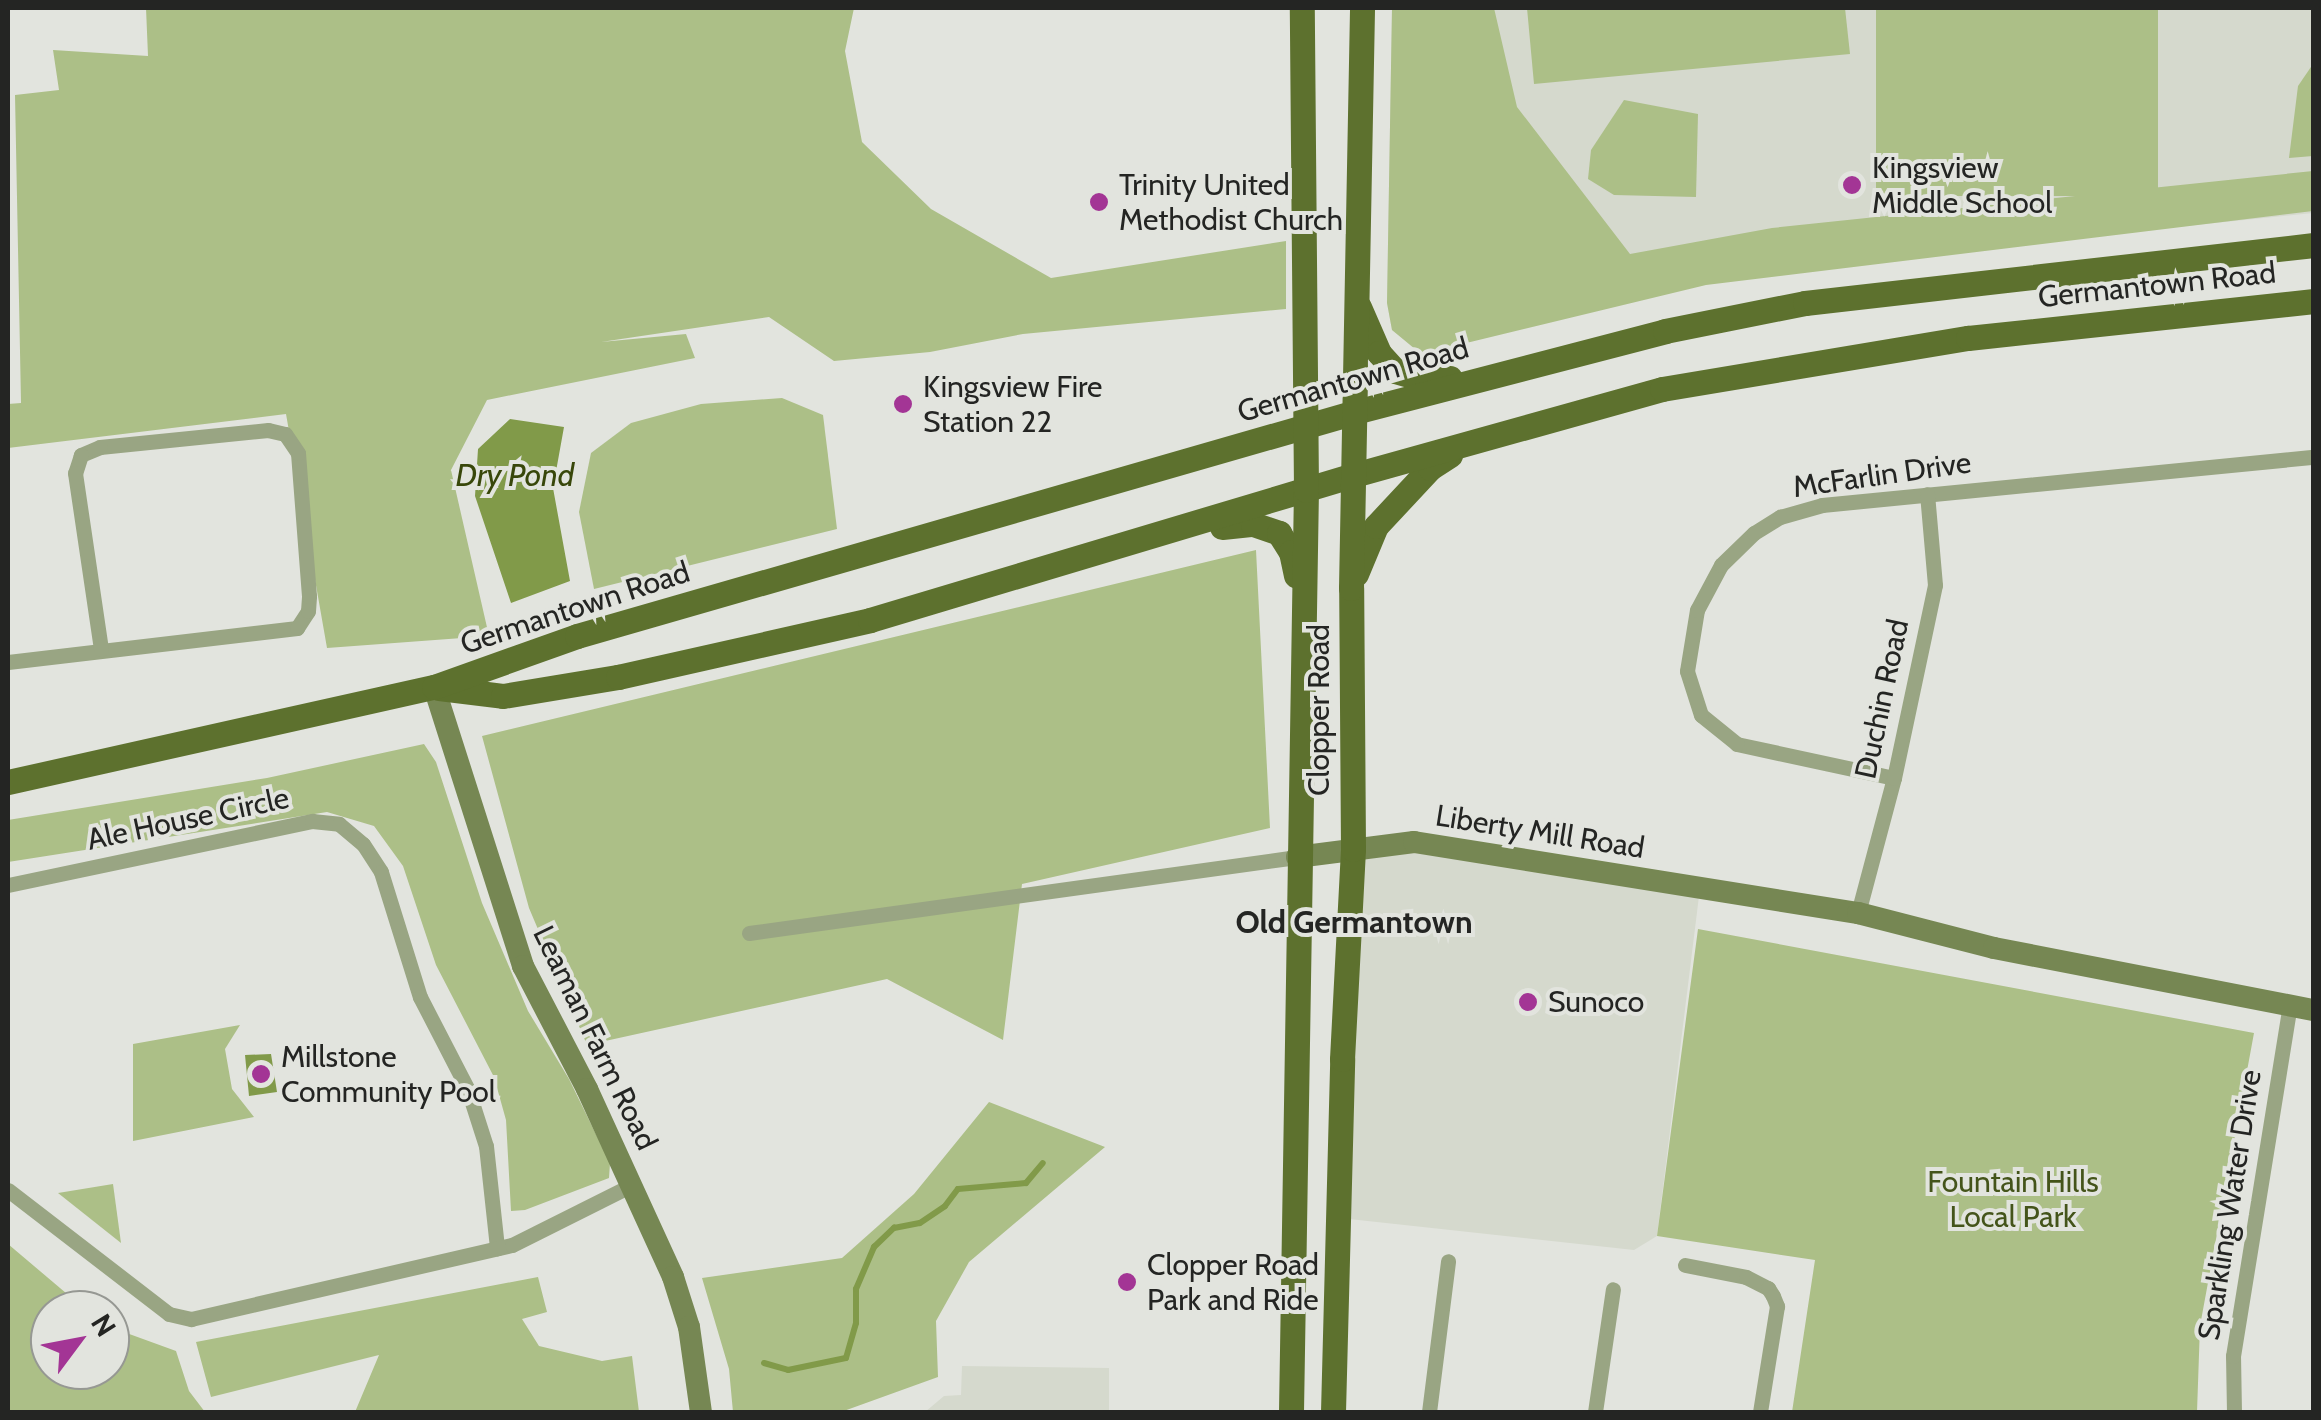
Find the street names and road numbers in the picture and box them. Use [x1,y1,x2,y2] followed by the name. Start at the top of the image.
[2036,255,2278,315] street label: Germantown Road
[1233,330,1473,430] street label: Germantown Road
[1791,445,1973,505] street label: McFarlin Drive
[456,554,694,662] street label: Germantown Road
[1848,616,1916,782] street label: Duchin Road
[1301,624,1337,796] street label: Clopper Road
[84,780,292,858] street label: Ale House Circle
[1433,798,1647,866] street label: Liberty Mill Road
[525,920,665,1156] street label: Leaman Farm Road
[2191,1067,2269,1343] street label: Sparkling Water Drive

